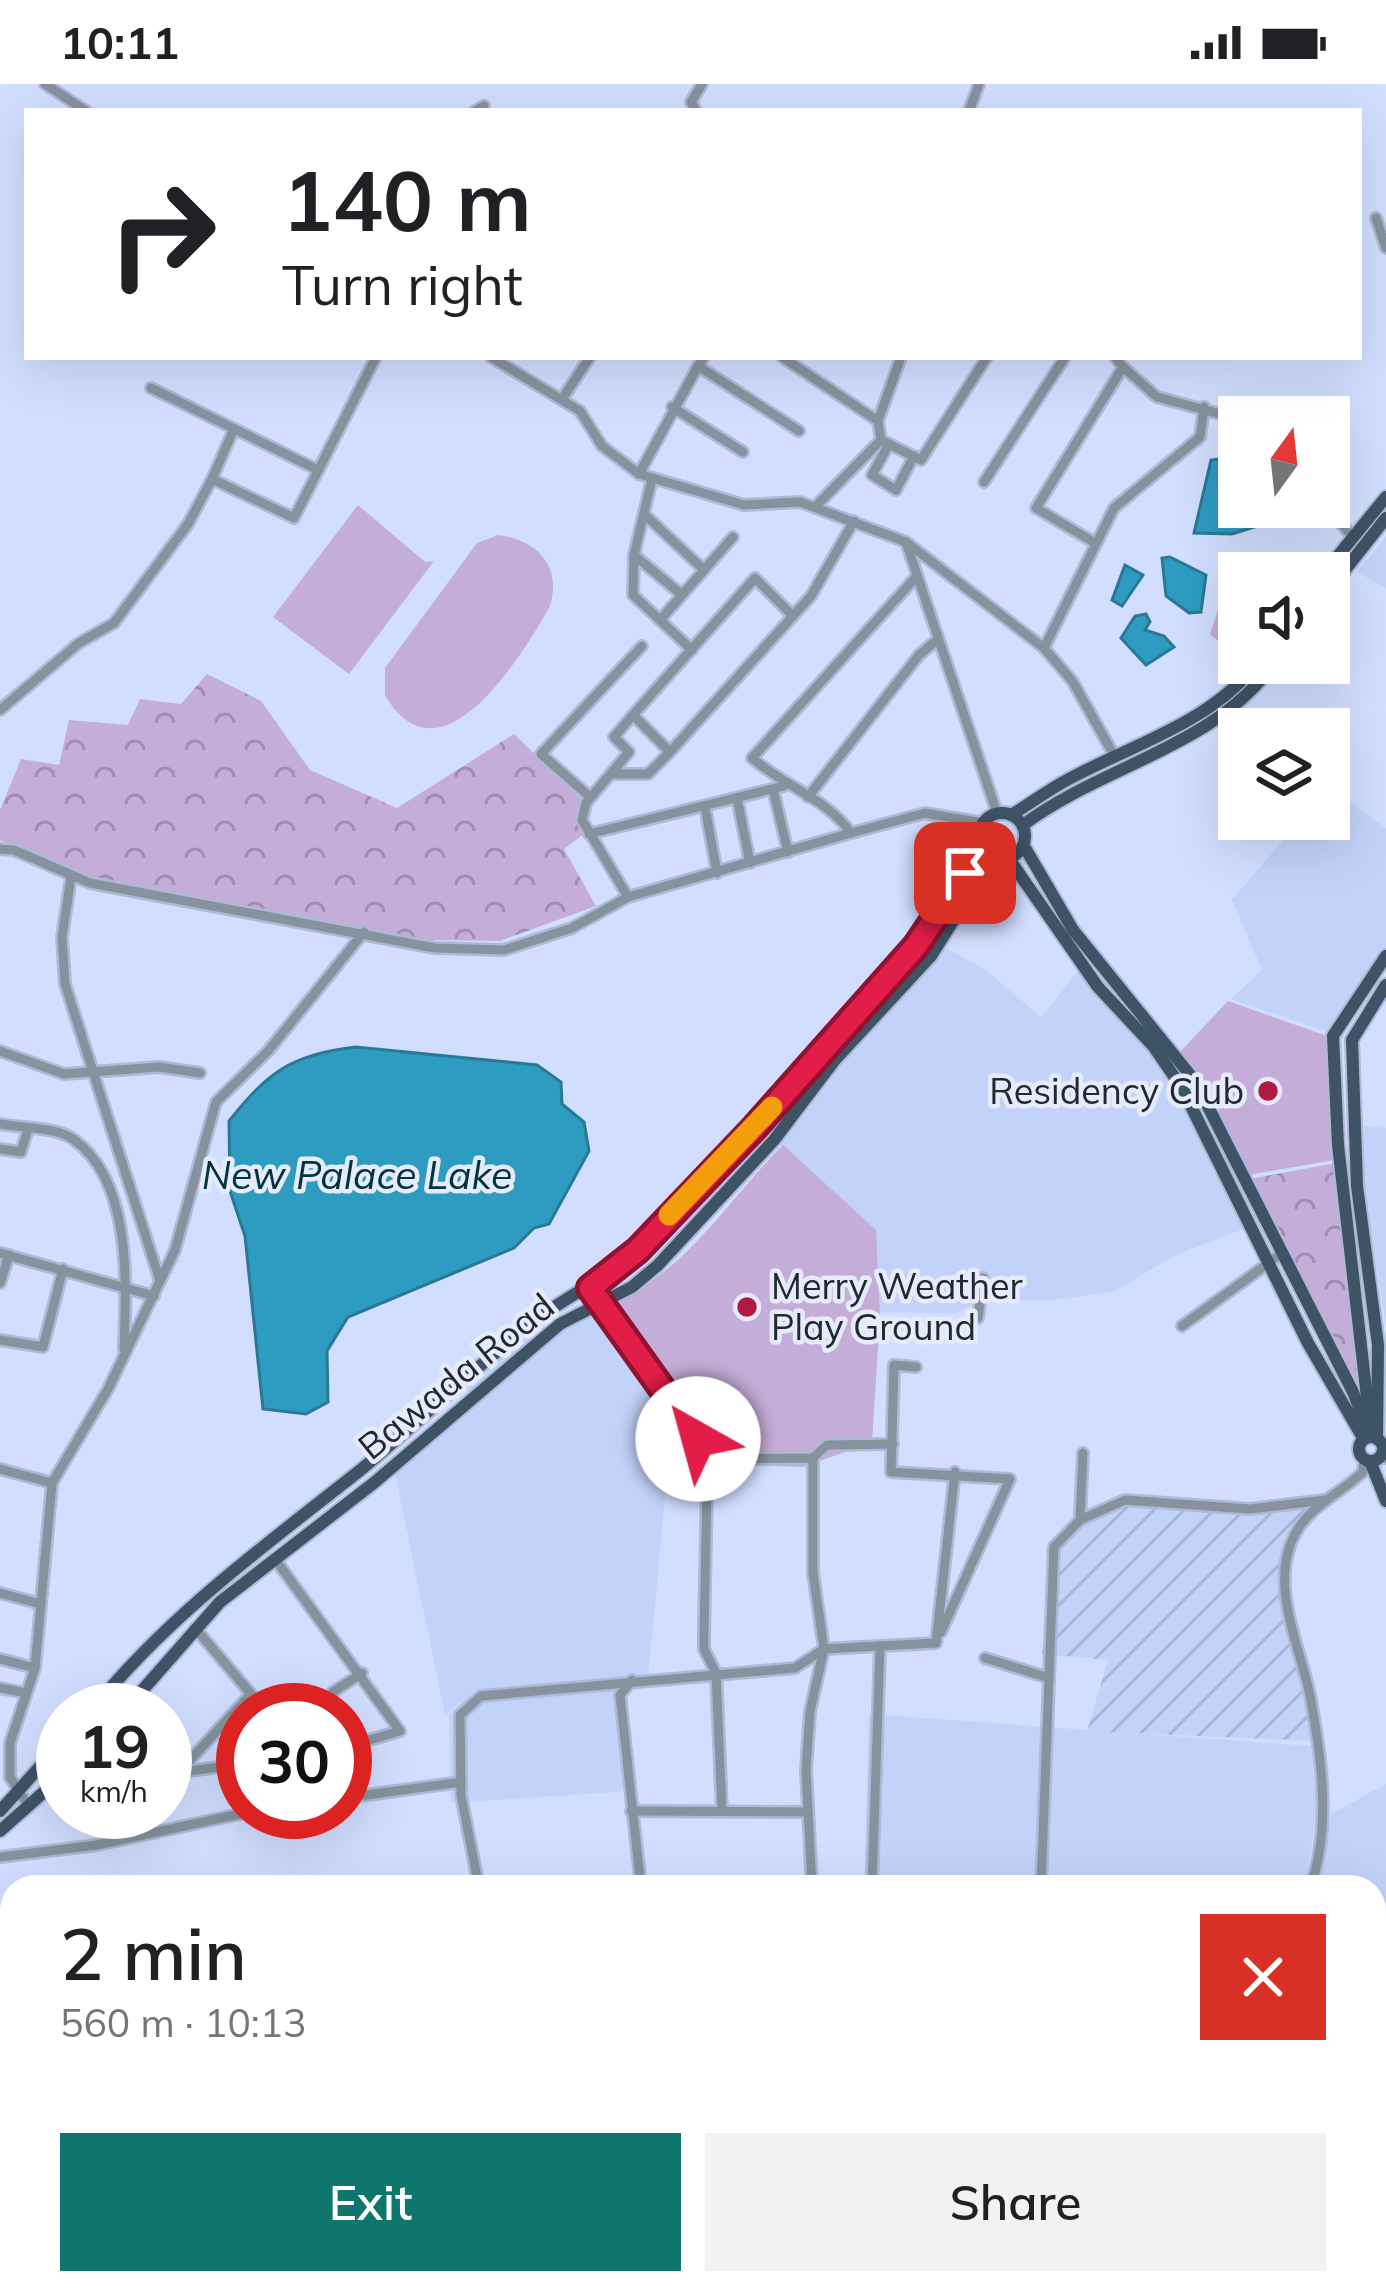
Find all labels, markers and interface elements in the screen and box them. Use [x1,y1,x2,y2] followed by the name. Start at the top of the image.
[60,14,179,70] text: 10:11
[282,147,532,252] text: 140 m
[84,156,240,312] icon: right
[282,251,523,319] text: Turn right
[1218,396,1350,528] north arrow
[1218,396,1350,840] map controls
[1218,552,1350,684] button: sound
[1218,708,1350,840] button: layers
[914,822,1016,924] pin
[932,840,998,906] icon: arrive
[989,1068,1244,1113] place label: Residency Club
[1255,1078,1281,1104] marker: Residency Club
[202,1150,512,1199] water label: New Palace Lake
[771,1263,1023,1349] place label: Merry Weather Play Ground
[349,1283,563,1468] street label: Bawada Road
[734,1294,760,1320] marker: Merry Weather Play Ground
[635,1376,761,1502] position arrow
[216,1683,372,1839] speed limit sign: 30
[78,1708,150,1783] text: 19
[80,1772,148,1810] text: km/h
[60,1908,247,1998] text: 2 min
[1200,1914,1326,2040] button: close
[60,1998,306,2047] text: 560 m · 10:13
[60,2133,681,2271] button: Exit
[705,2133,1326,2271] button: Share

